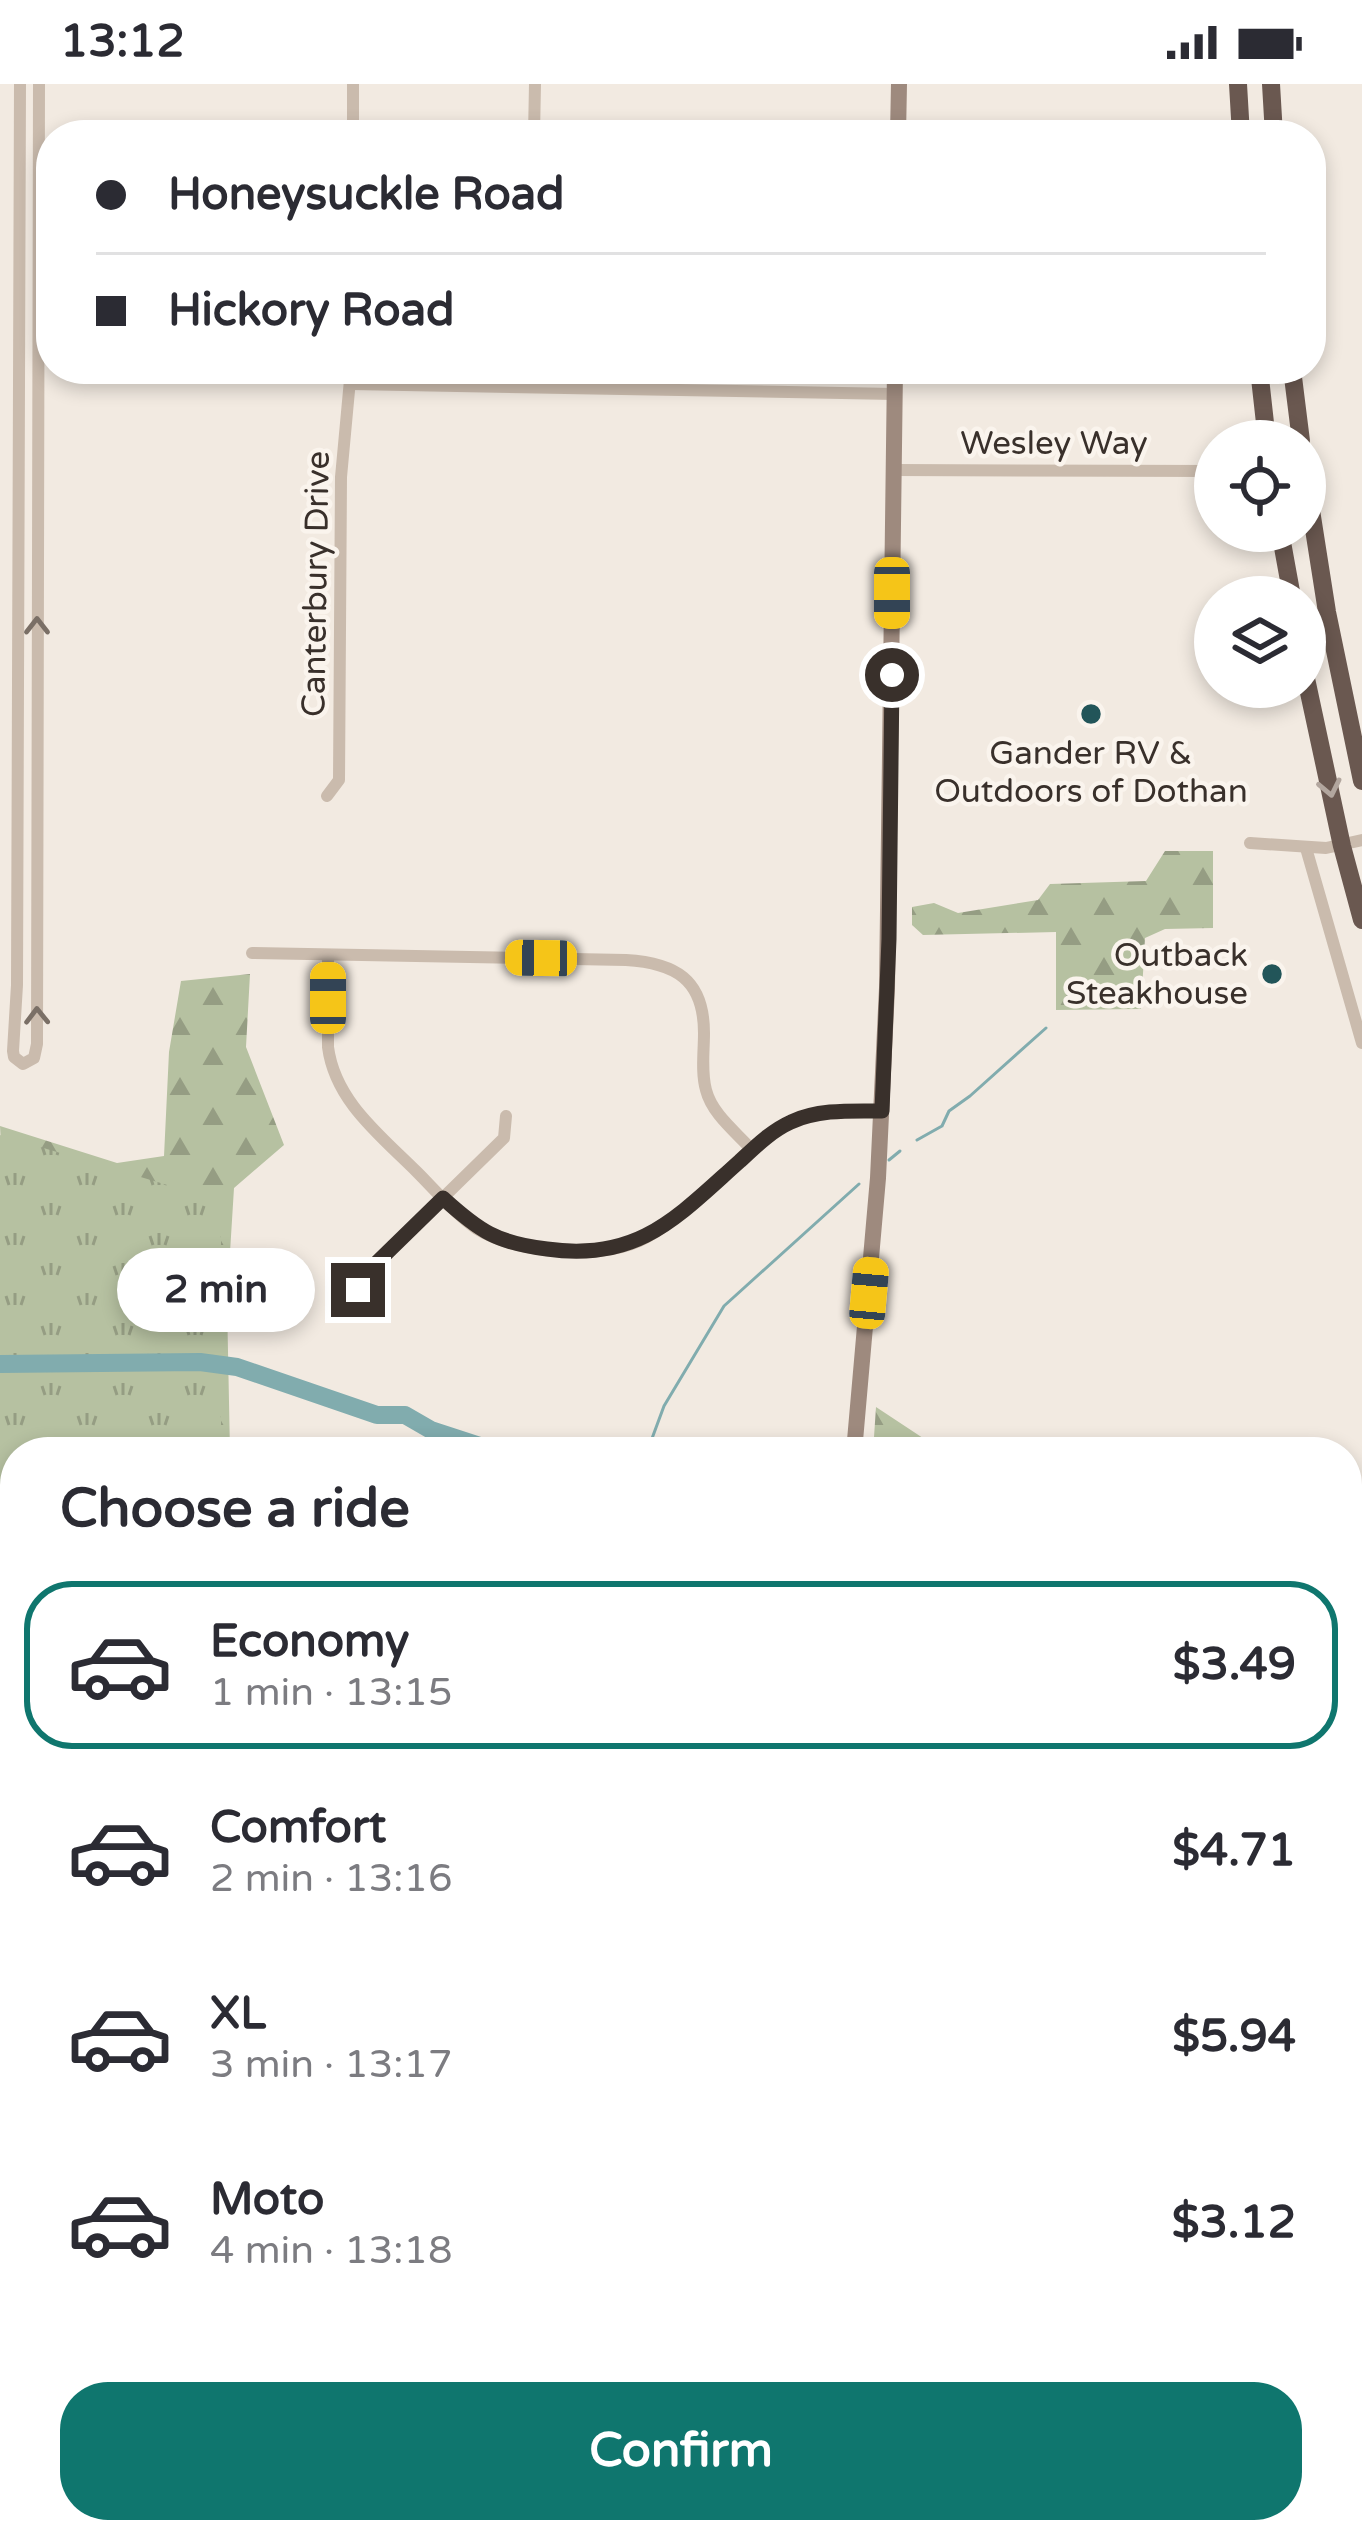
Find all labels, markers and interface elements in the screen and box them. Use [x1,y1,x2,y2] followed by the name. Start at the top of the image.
[60,15,185,69] text: 13:12
[168,168,565,222] text: Honeysuckle Road
[168,284,454,338] text: Hickory Road
[1194,420,1326,708] map controls
[1194,420,1326,552] button: locate
[960,424,1148,463] street label: Wesley Way
[294,451,338,717] street label: Canterbury Drive
[874,557,910,629] car
[1194,576,1326,708] button: layers
[24,616,50,634] one-way arrow
[865,648,919,702] route start
[1078,701,1104,727] marker: Gander RV & Outdoors of Dothan
[934,734,1248,811] place label: Gander RV & Outdoors of Dothan
[1316,778,1341,798] one-way arrow
[1066,936,1248,1013] place label: Outback Steakhouse
[505,939,577,977] car
[1259,961,1285,987] marker: Outback Steakhouse
[310,962,346,1034] car
[24,1006,50,1025] one-way arrow
[118,1248,316,1332] callout: 2 min
[848,1256,890,1330] car
[331,1263,385,1317] route end
[164,1266,268,1313] text: 2 min
[60,1476,410,1541] text: Choose a ride
[66,1611,174,1719] icon: car
[210,1615,409,1669] text: Economy
[1173,1638,1296,1692] text: $3.49
[210,1669,452,1716] text: 1 min · 13:15
[66,1797,174,1905] icon: car
[210,1801,386,1855] text: Comfort
[1172,1824,1296,1878] text: $4.71
[210,1855,452,1902] text: 2 min · 13:16
[66,1983,174,2091] icon: car
[210,1987,266,2041] text: XL
[1172,2010,1296,2064] text: $5.94
[210,2041,452,2088] text: 3 min · 13:17
[66,2169,174,2277] icon: car
[210,2173,324,2227] text: Moto
[1172,2196,1296,2250] text: $3.12
[210,2227,452,2274] text: 4 min · 13:18
[60,2382,1302,2520] button: Confirm

